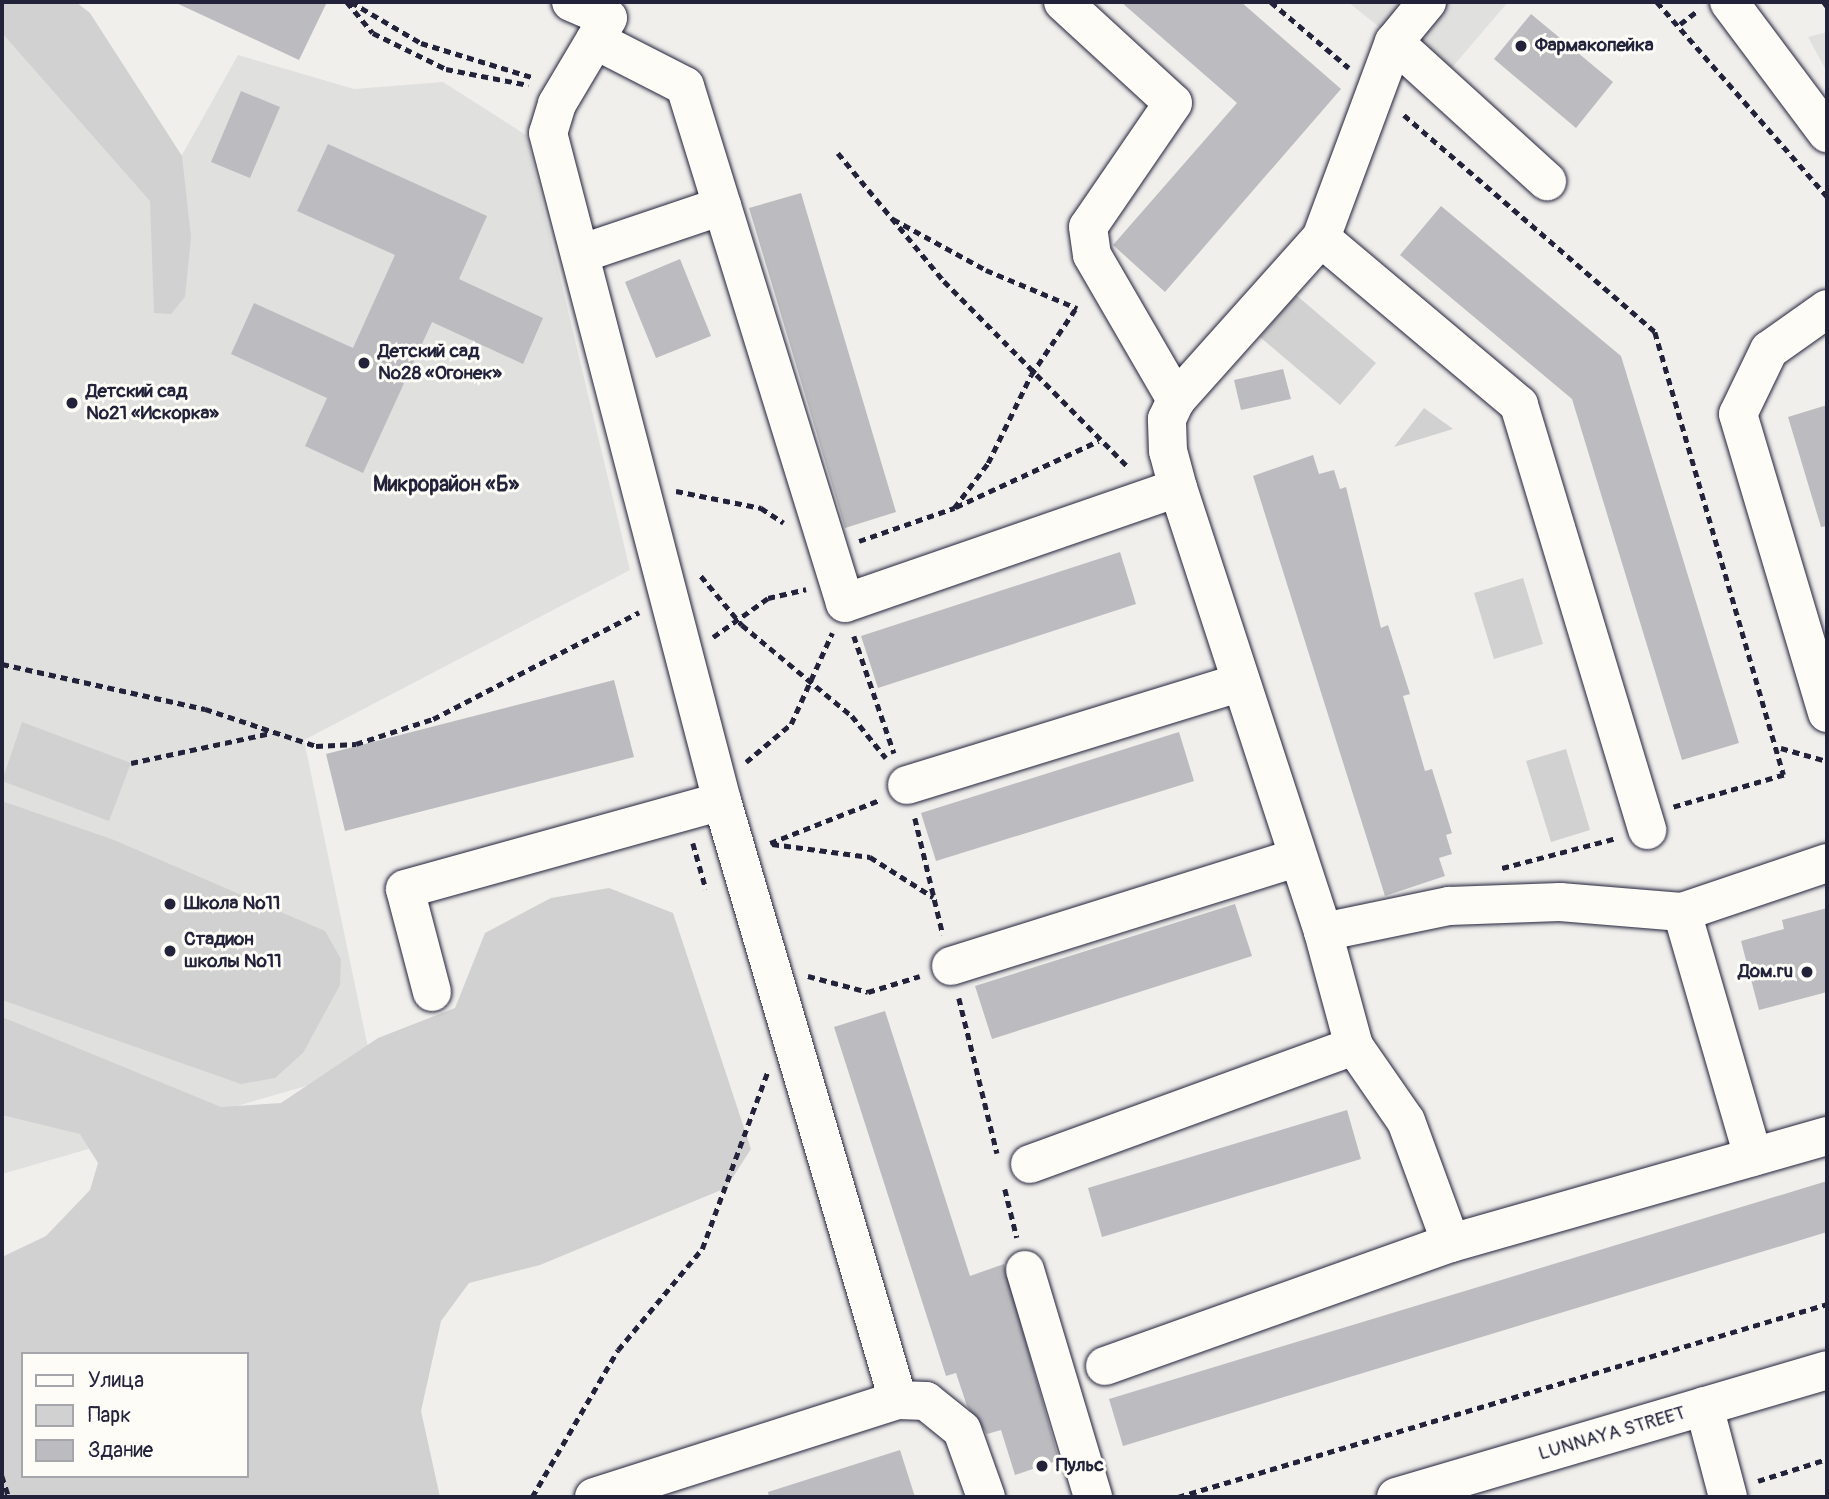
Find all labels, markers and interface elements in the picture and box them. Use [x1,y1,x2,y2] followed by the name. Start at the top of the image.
[1535,35,1654,57] place label: Фармакопейка
[1513,38,1529,54] marker: Фармакопейка
[378,341,502,385] place label: Детский сад №28 «Огонек»
[356,355,372,371] marker: Детский сад №28 «Огонек»
[86,381,219,425] place label: Детский сад №21 «Искорка»
[64,395,80,411] marker: Детский сад №21 «Искорка»
[373,472,519,498] district label: Микрорайон «Б»
[184,893,280,915] place label: Школа №11
[162,896,178,912] marker: Школа №11
[184,929,282,973] place label: Стадион школы №11
[162,943,178,959] marker: Стадион школы №11
[1738,961,1793,983] place label: Дом.ru
[1799,964,1815,980] marker: Дом.ru
[21,1352,248,1478] legend
[88,1367,144,1394] text: Улица
[88,1402,131,1429] text: Парк
[1536,1402,1688,1466] street label: LUNNAYA STREET
[88,1437,153,1464] text: Здание
[1056,1455,1104,1477] place label: Пульс
[1034,1458,1050,1474] marker: Пульс

